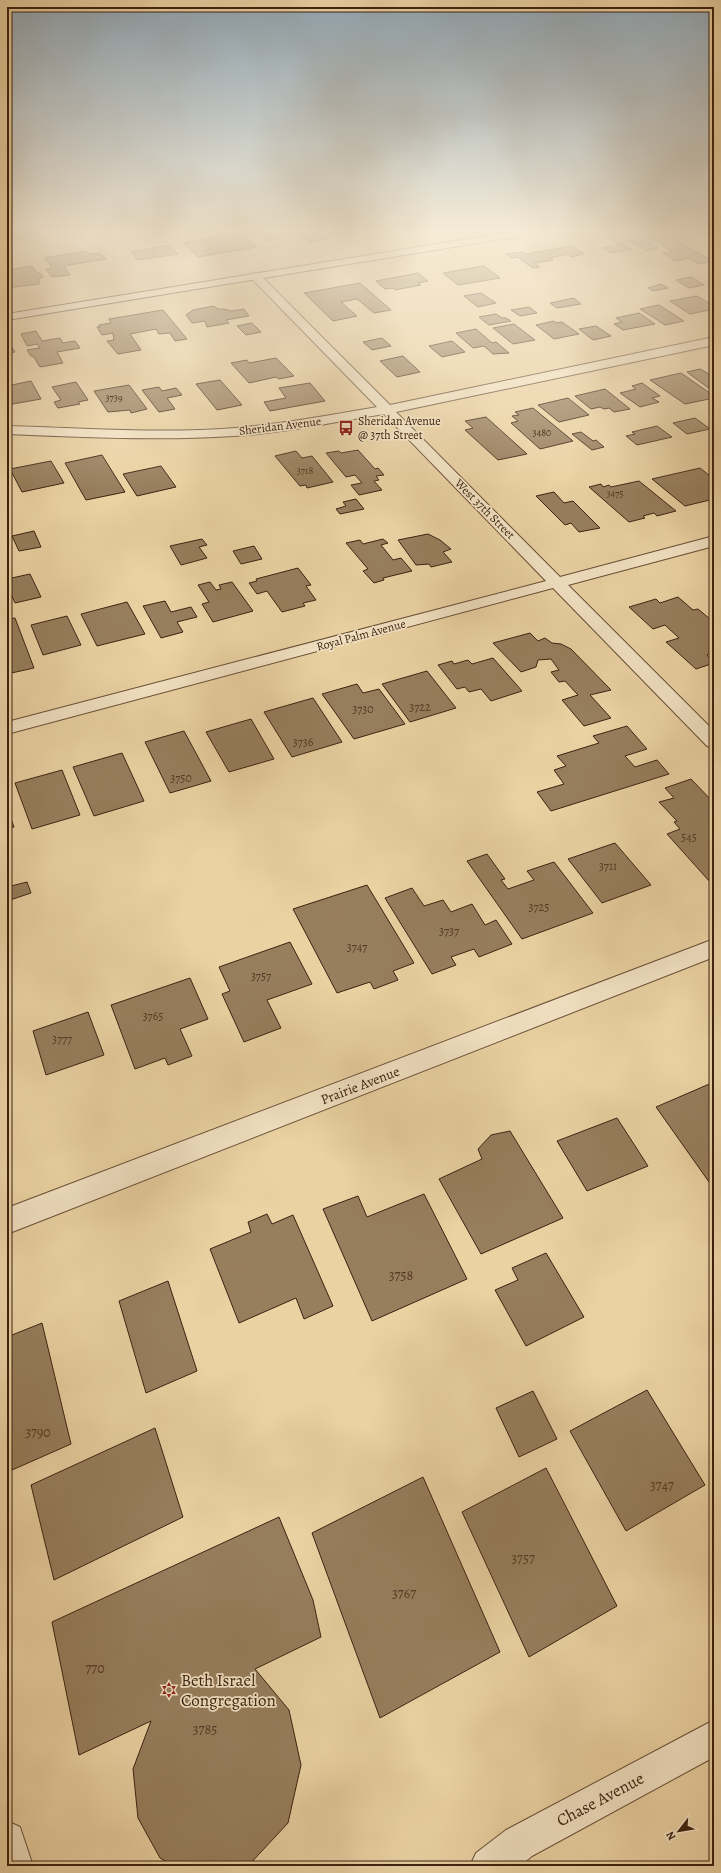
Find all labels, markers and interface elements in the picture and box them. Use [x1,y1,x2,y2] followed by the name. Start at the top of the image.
[105,391,123,404] house number: 3739
[238,413,322,439] street label: Sheridan Avenue
[358,413,441,443] place label: Sheridan Avenue @ 37th Street
[337,419,355,437] bus stop icon: Sheridan Avenue @ 37th Street
[533,426,551,439] house number: 3480
[297,464,313,477] house number: 3718
[451,475,519,543] street label: West 37th Street
[606,487,624,500] house number: 3475
[315,615,407,655] street label: Royal Palm Avenue
[409,699,431,715] house number: 3722
[352,701,374,717] house number: 3730
[293,734,314,750] house number: 3736
[170,770,192,786] house number: 3750
[681,829,697,845] house number: 545
[599,858,617,874] house number: 3711
[529,899,549,915] house number: 3725
[439,923,460,939] house number: 3737
[347,939,368,955] house number: 3747
[251,968,272,984] house number: 3757
[143,1008,163,1024] house number: 3765
[52,1031,73,1047] house number: 3777
[318,1062,402,1109] street label: Prairie Avenue
[389,1266,413,1285] house number: 3758
[25,1423,51,1442] house number: 3790
[650,1476,674,1495] house number: 3747
[511,1549,535,1568] house number: 3757
[392,1584,416,1603] house number: 3767
[85,1659,105,1678] house number: 770
[181,1669,276,1712] place label: Beth Israel Congregation
[160,1681,178,1699] synagogue icon: Beth Israel Congregation
[193,1720,217,1739] house number: 3785
[552,1767,648,1832] street label: Chase Avenue
[659,1811,699,1851] north arrow
[662,1829,679,1843] text: N

